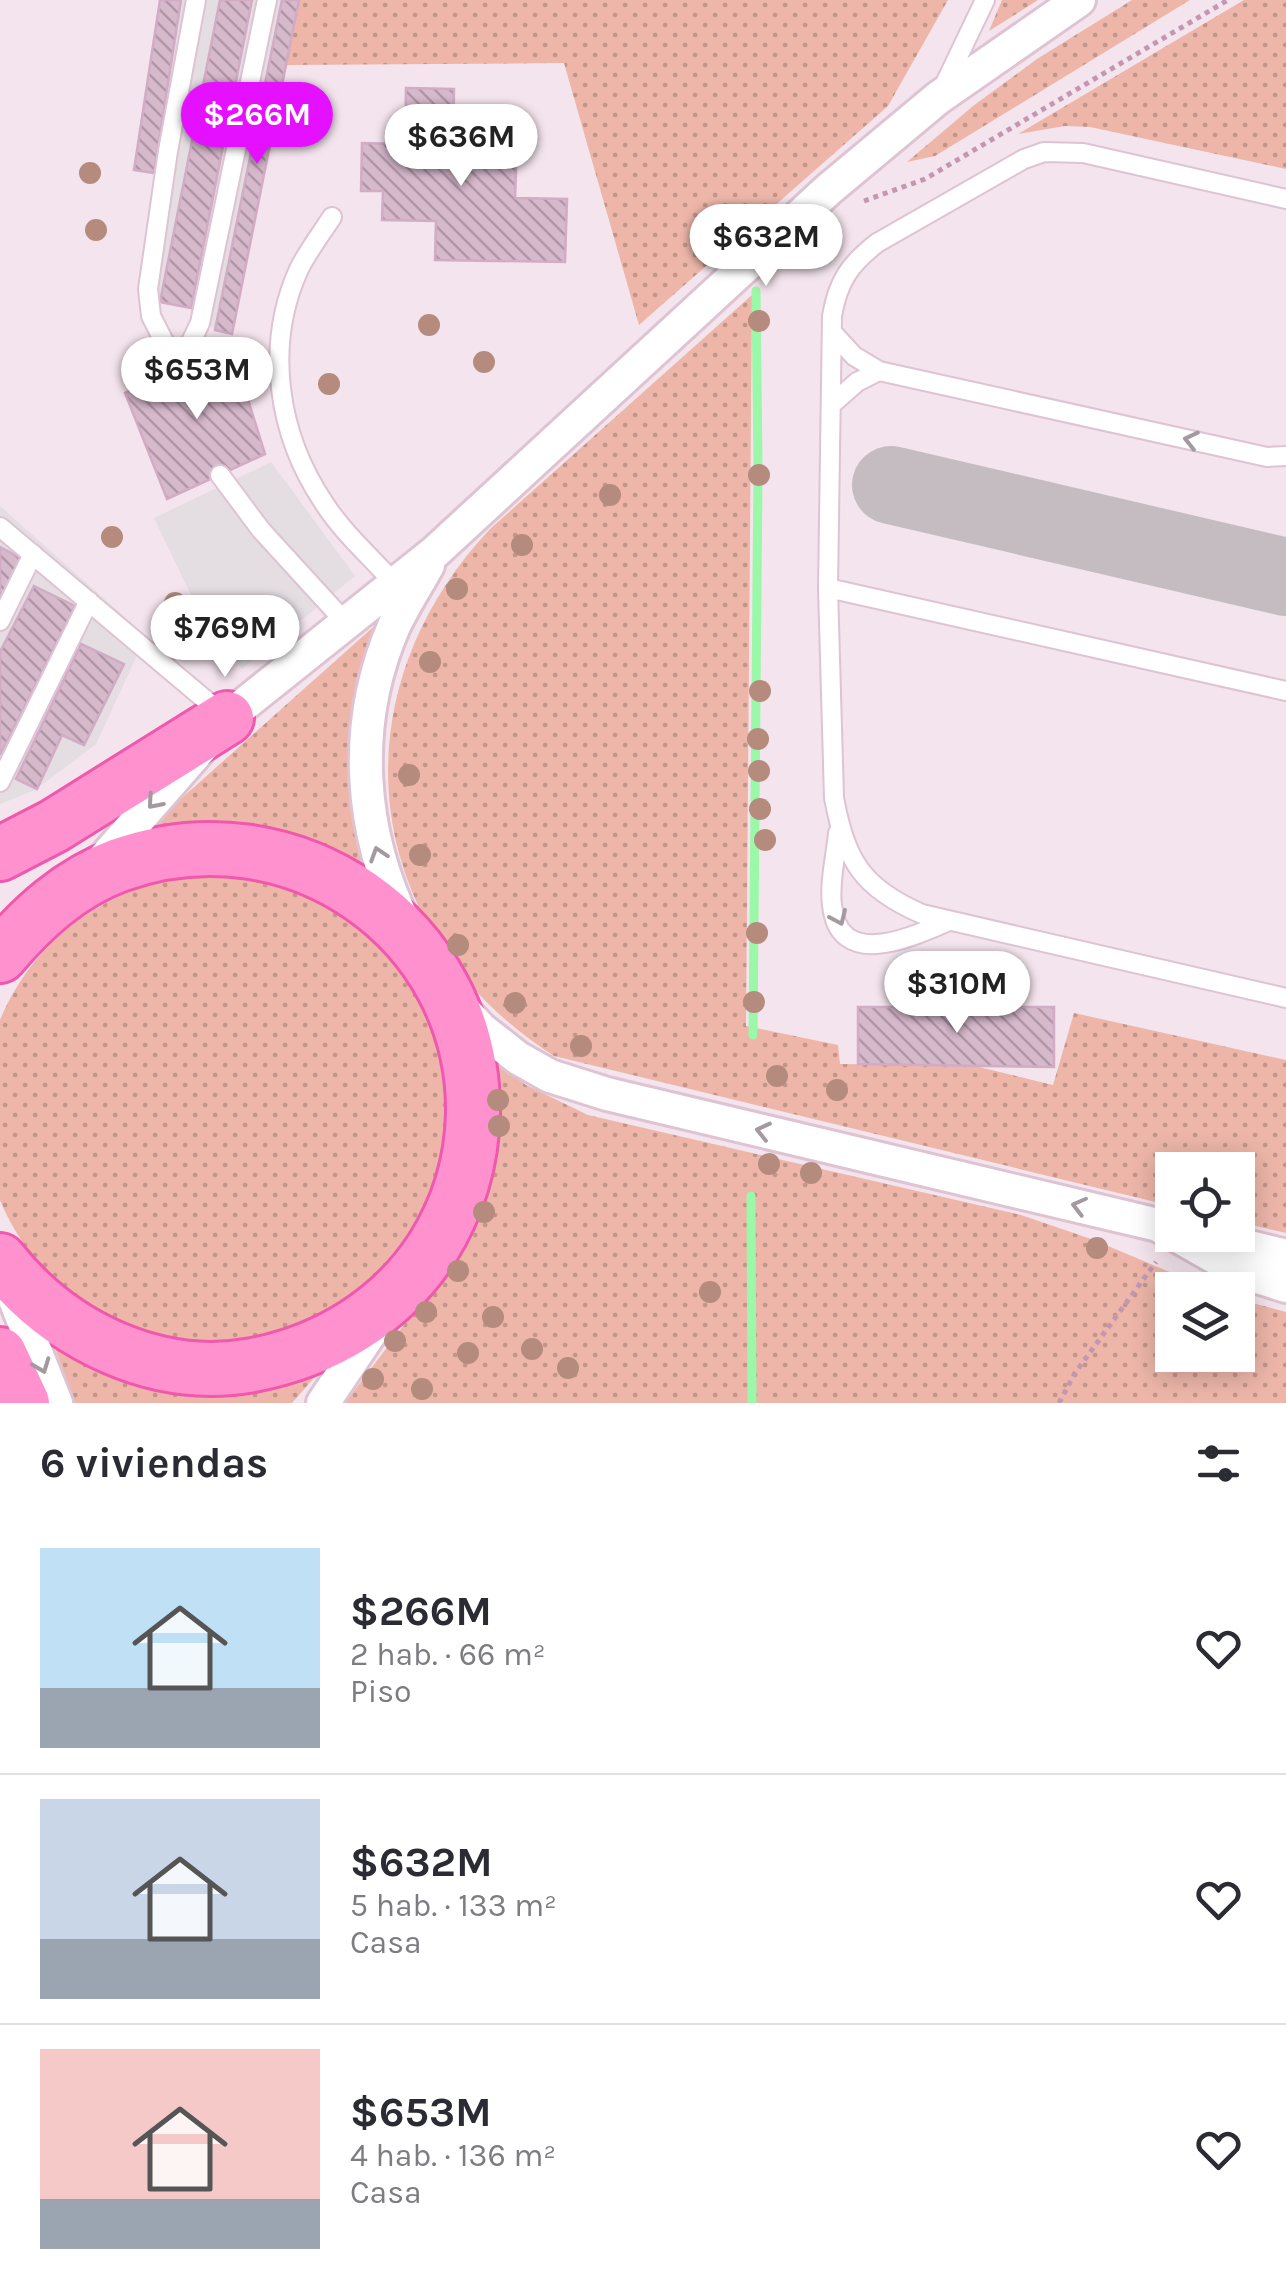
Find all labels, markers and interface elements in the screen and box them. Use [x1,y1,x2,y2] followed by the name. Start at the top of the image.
[187,82,327,167] pin: $266M
[203,96,311,133] text: $266M
[391,104,531,189] pin: $636M
[407,118,515,155] text: $636M
[696,204,836,289] pin: $632M
[712,218,820,255] text: $632M
[127,337,267,422] pin: $653M
[143,351,251,388] text: $653M
[1183,431,1200,452] one-way arrow
[155,595,295,680] pin: $769M
[173,609,277,646] text: $769M
[147,790,165,809] one-way arrow
[370,846,390,863] one-way arrow
[827,907,847,925] one-way arrow
[887,951,1027,1036] pin: $310M
[906,965,1008,1002] text: $310M
[755,1122,772,1143] one-way arrow
[1155,1152,1255,1372] map controls
[1155,1152,1255,1252] button: locate
[1071,1197,1088,1218] one-way arrow
[1155,1272,1255,1372] button: layers
[30,1356,51,1373] one-way arrow
[1191,1436,1246,1491] icon: filters
[40,1438,268,1488] text: 6 viviendas
[350,1586,492,1636] text: $266M
[120,1588,240,1708] icon: home
[1191,1621,1246,1676] icon: heart
[350,1636,546,1673] text: 2 hab. · 66 m²
[350,1673,412,1710] text: Piso
[350,1837,493,1887] text: $632M
[120,1839,240,1959] icon: home
[1191,1872,1246,1927] icon: heart
[350,1887,557,1924] text: 5 hab. · 133 m²
[350,1924,422,1961] text: Casa
[350,2087,492,2137] text: $653M
[120,2089,240,2209] icon: home
[1191,2122,1246,2177] icon: heart
[350,2137,556,2174] text: 4 hab. · 136 m²
[350,2174,422,2211] text: Casa

